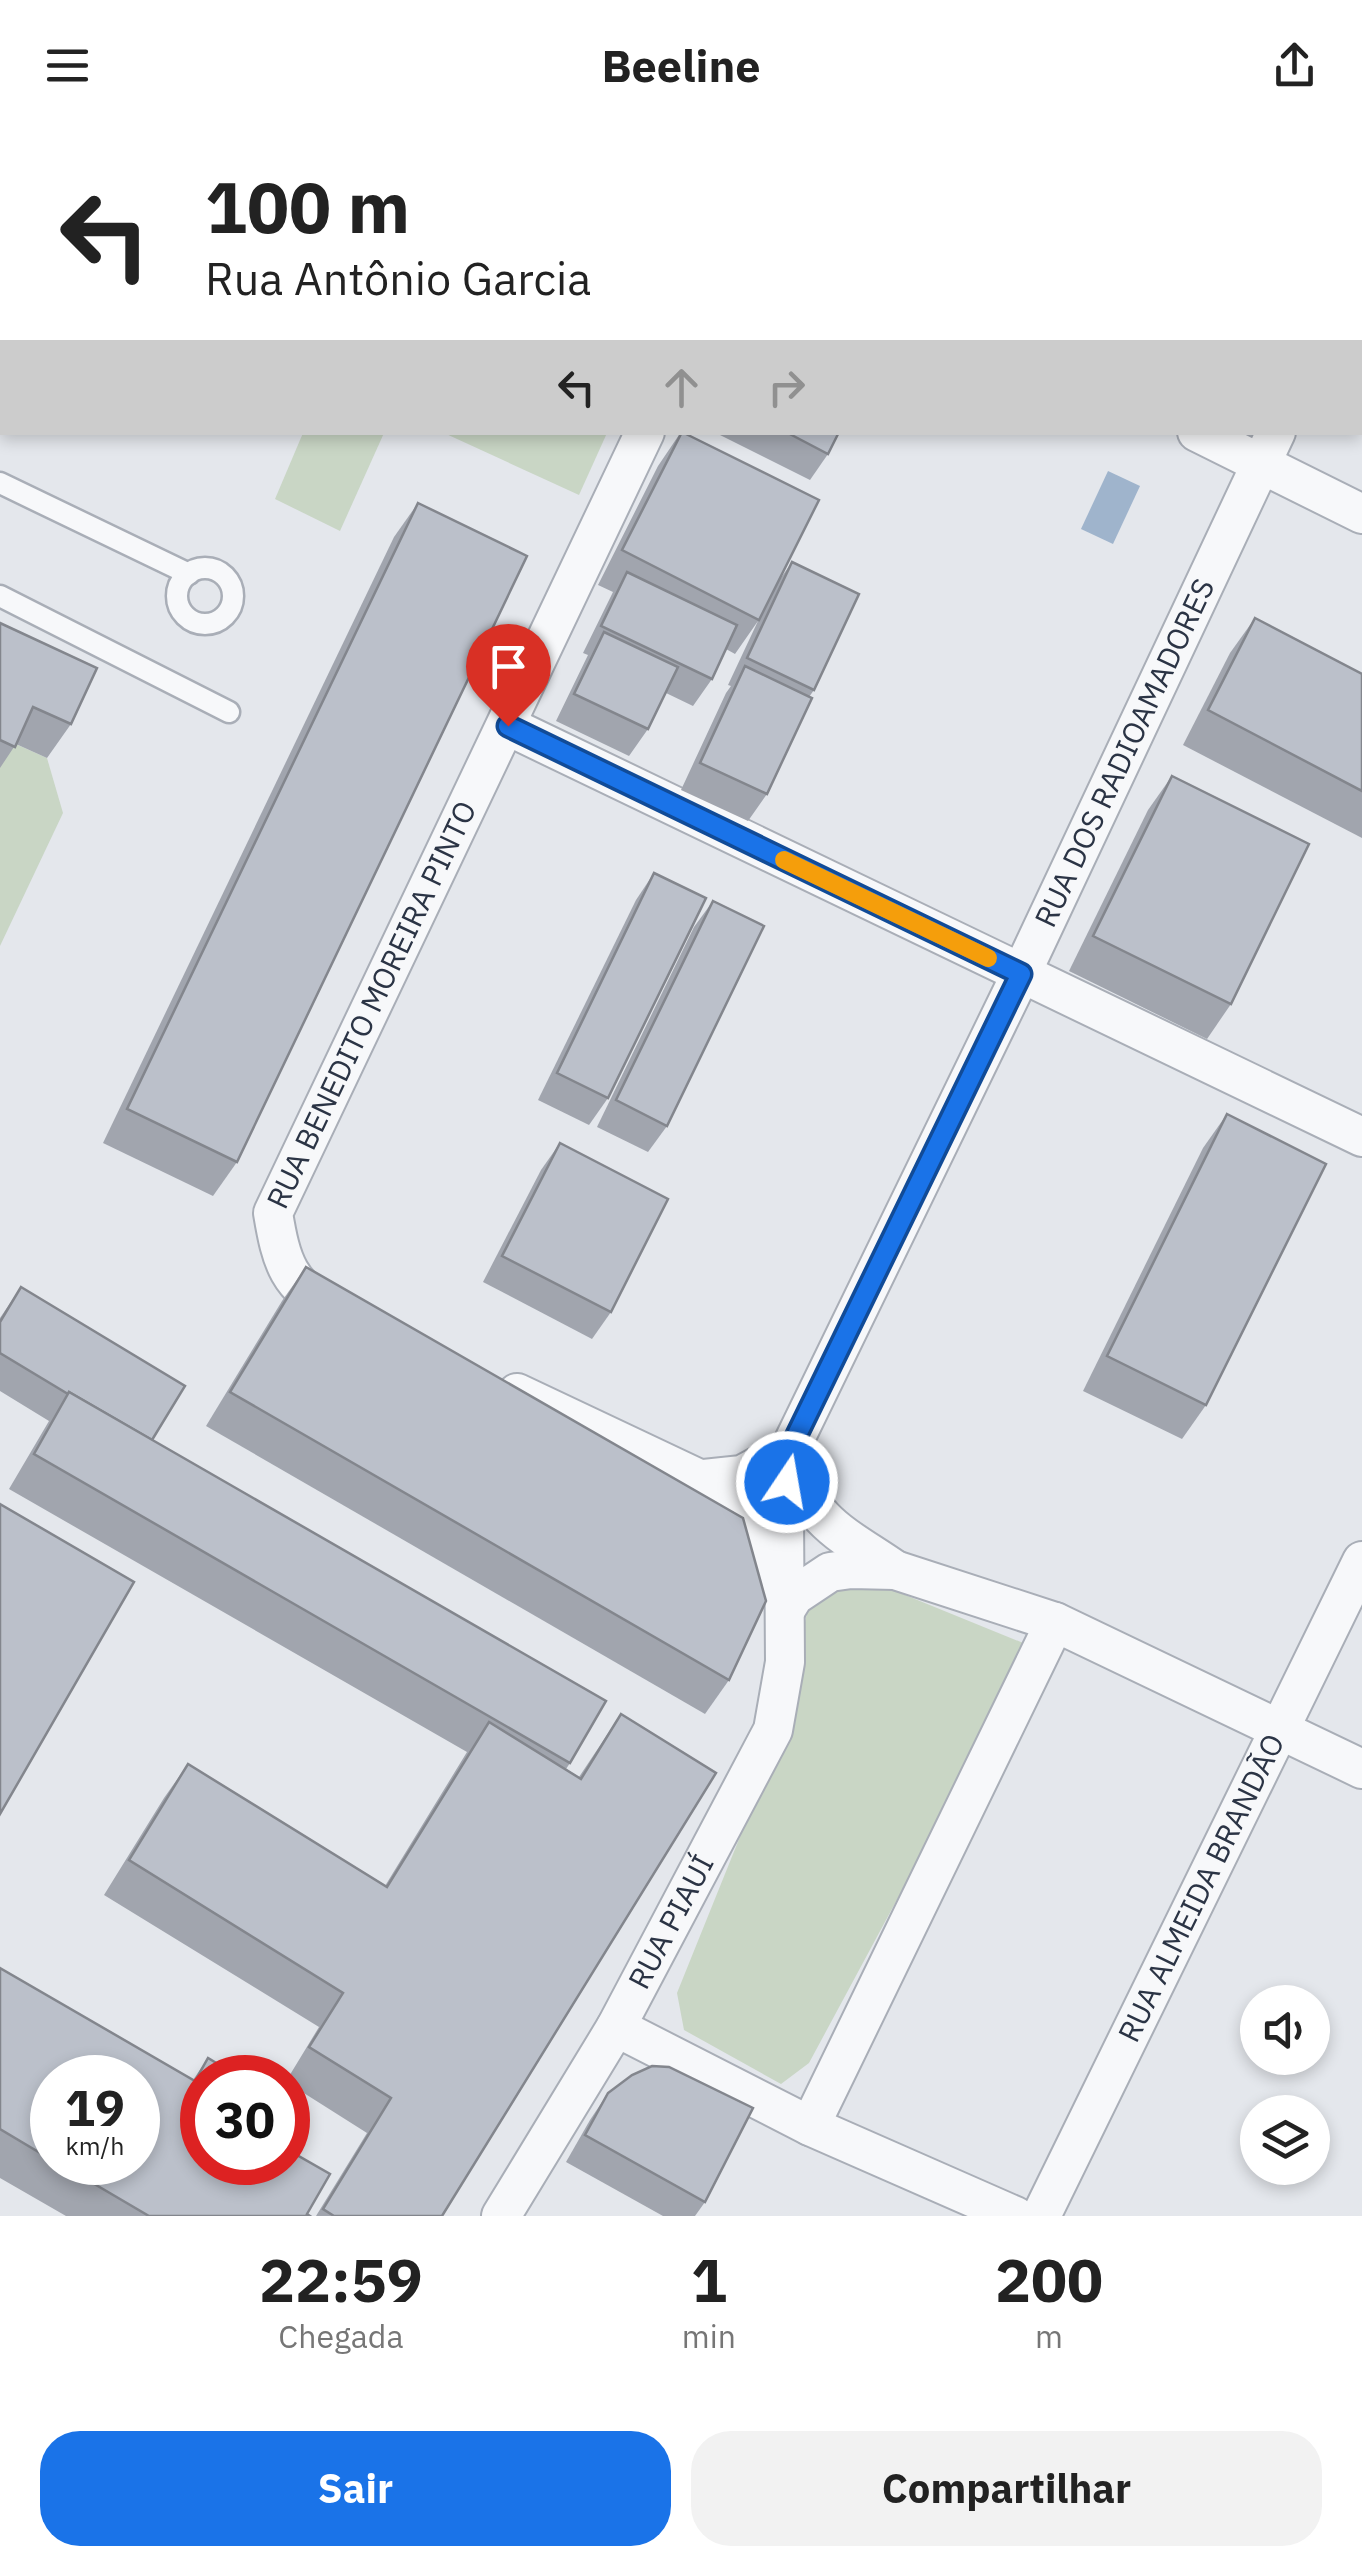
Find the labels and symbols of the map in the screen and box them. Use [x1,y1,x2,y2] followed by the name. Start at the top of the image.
[1025,572,1222,933] street label: RUA DOS RADIOAMADORES
[466,624,551,727] pin
[257,794,484,1214] street label: RUA BENEDITO MOREIRA PINTO
[735,1430,839,1534] position arrow
[1108,1727,1292,2048] street label: RUA ALMEIDA BRANDÃO
[619,1847,722,1995] street label: RUA PIAUÍ
[180,2055,310,2185] speed limit sign: 30

